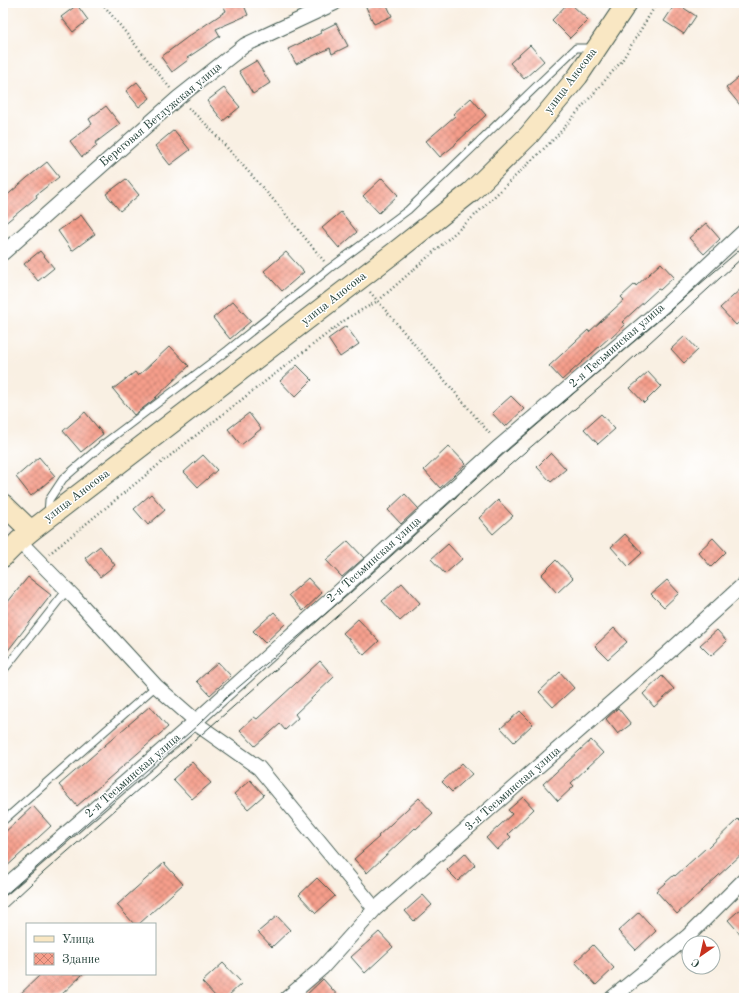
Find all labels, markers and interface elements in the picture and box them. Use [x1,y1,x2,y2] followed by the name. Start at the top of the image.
[543,46,599,116] street label: улица Аносова
[98,61,224,169] street label: Береговая Ветлужская улица
[299,270,369,328] street label: улица Аносова
[567,301,667,391] street label: 2-я Тесьминская улица
[42,468,112,524] street label: улица Аносова
[325,515,423,605] street label: 2-я Тесьминская улица
[83,731,183,821] street label: 2-я Тесьминская улица
[463,744,563,834] street label: 3-я Тесьминская улица
[26,923,156,975] legend
[62,934,95,946] text: Улица
[681,935,721,975] north arrow
[62,954,100,966] text: Здание
[690,955,702,969] text: С

